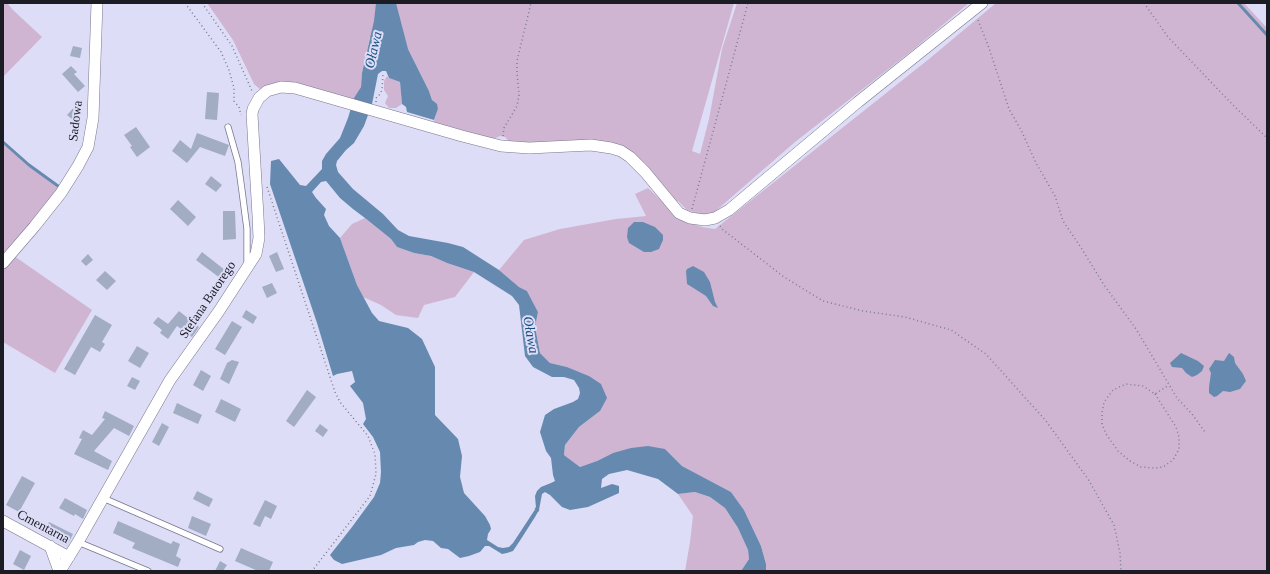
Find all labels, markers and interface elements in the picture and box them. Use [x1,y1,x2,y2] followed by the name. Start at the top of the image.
[362,30,386,70] water label: Oława
[66,100,86,142] street label: Sadowa
[176,258,240,342] street label: Stefana Batorego
[518,315,542,355] water label: Oława
[14,507,72,547] street label: Cmentarna

